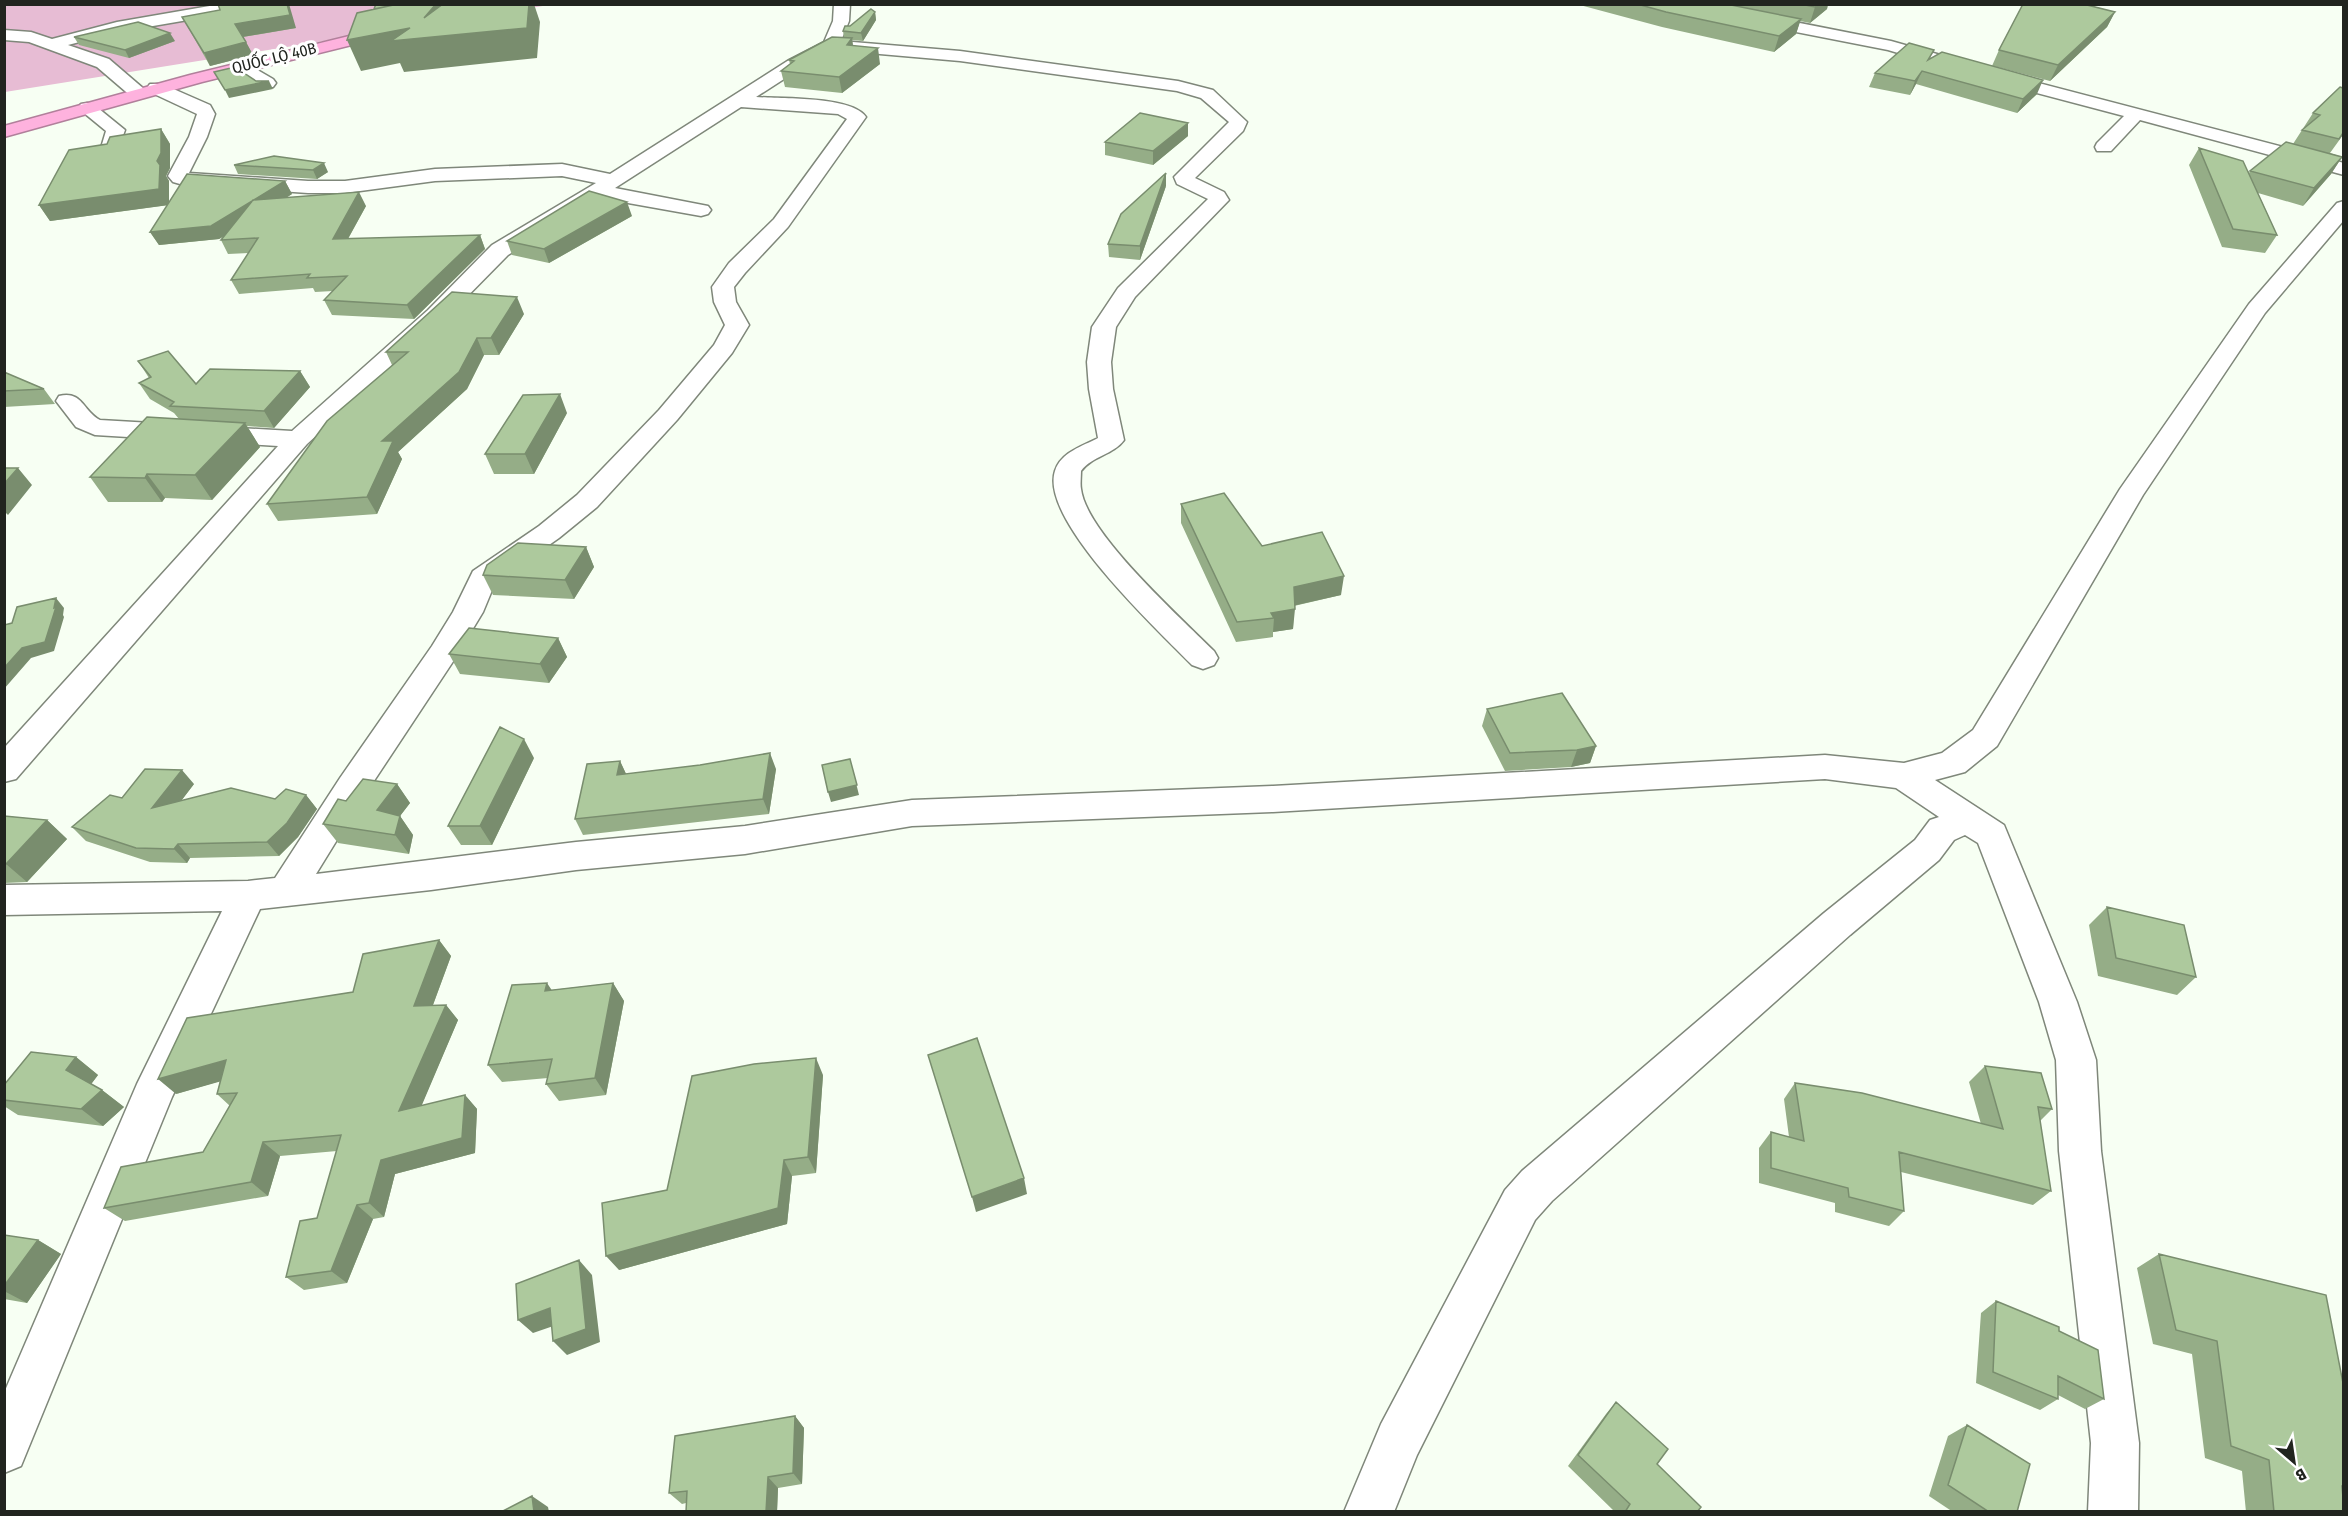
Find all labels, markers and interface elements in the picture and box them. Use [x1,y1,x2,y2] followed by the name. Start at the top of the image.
[229,35,318,78] street label: QUỐC LỘ 40B
[2264,1432,2324,1492] north arrow
[2292,1464,2310,1485] text: B

